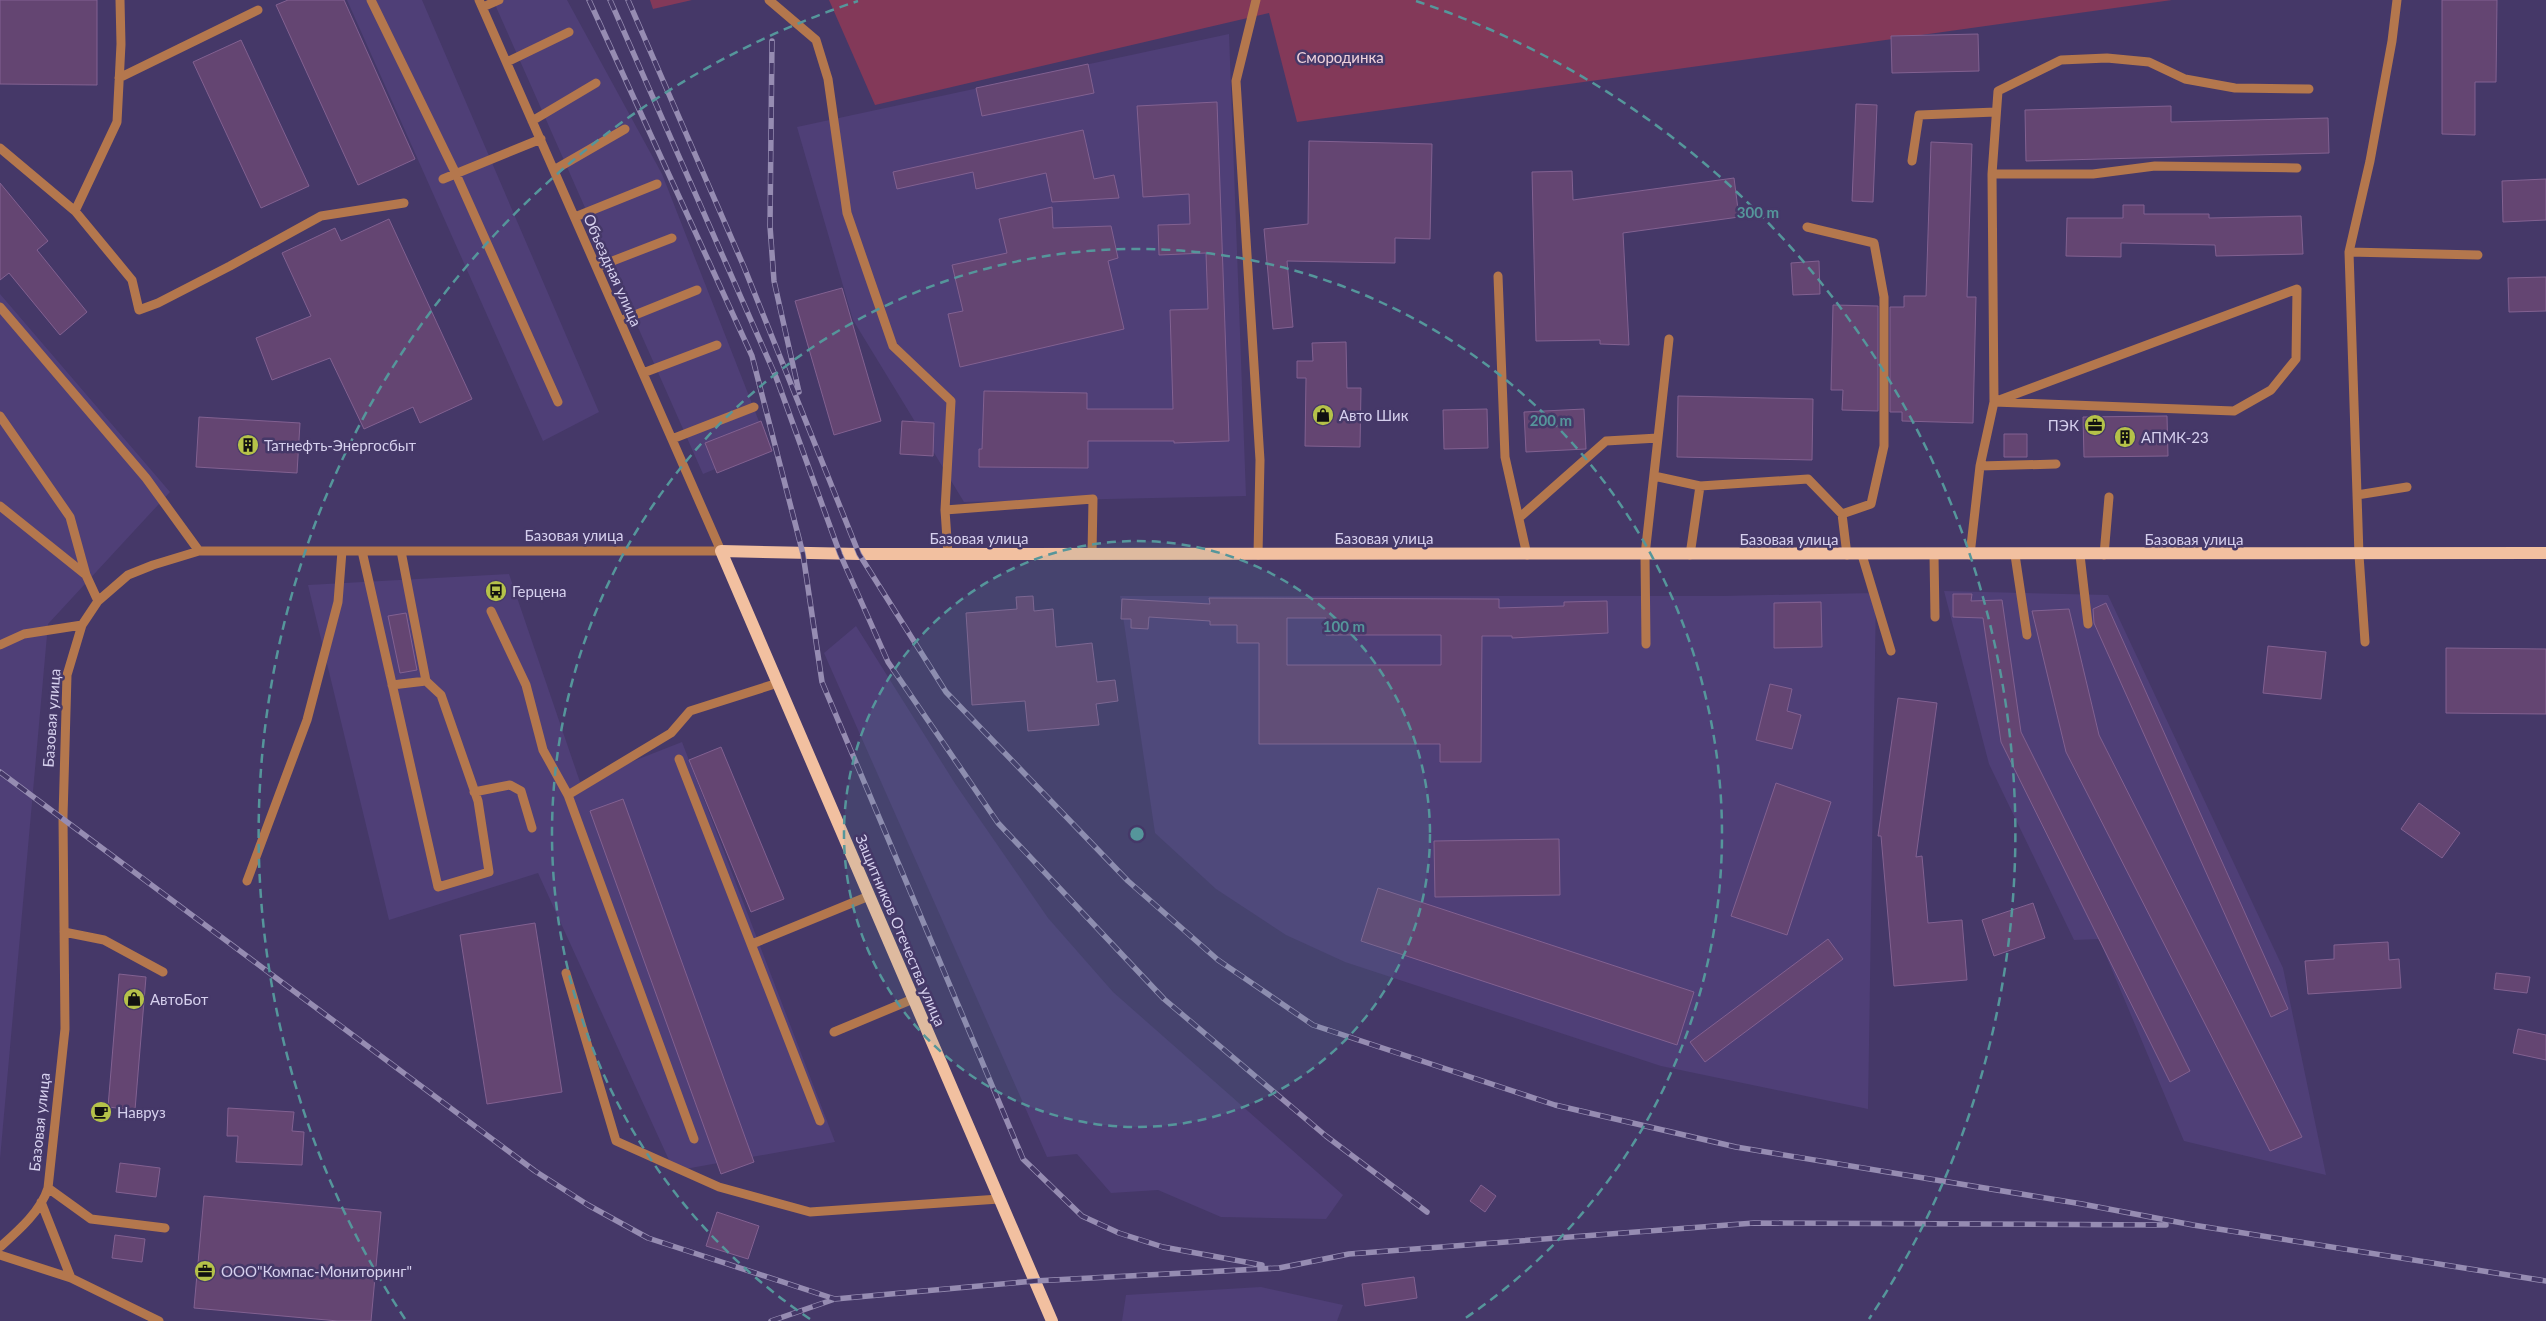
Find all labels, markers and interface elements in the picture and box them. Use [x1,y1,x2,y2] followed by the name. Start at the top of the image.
[1296,48,1384,66] park label: Смородинка
[1737,203,1779,221] text: 300 m
[580,211,646,329] street label: Объездная улица
[1311,403,1335,427] shop icon: Авто Шик
[1339,406,1409,424] place label: Авто Шик
[1530,411,1572,429] text: 200 m
[2083,413,2107,437] office icon: ПЭК
[2048,416,2079,434] place label: ПЭК
[2113,425,2137,449] building icon: АПМК-23
[2141,428,2209,446] place label: АПМК-23
[236,433,260,457] building icon: Татнефть-Энергосбыт
[264,436,417,454] place label: Татнефть-Энергосбыт
[524,526,624,544] street label: Базовая улица
[929,529,1029,547] street label: Базовая улица
[1334,529,1434,547] street label: Базовая улица
[1739,530,1839,548] street label: Базовая улица
[2144,530,2244,548] street label: Базовая улица
[484,579,508,603] bus stop icon: Герцена
[512,582,567,600] place label: Герцена
[1323,617,1365,635] text: 100 m
[39,668,63,768] street label: Базовая улица
[1128,825,1146,843] centre of rings
[852,831,950,1029] street label: Защитников Отечества улица
[122,987,146,1011] shop icon: АвтоБот
[150,990,209,1008] place label: АвтоБот
[25,1072,53,1172] street label: Базовая улица
[89,1100,113,1124] cafe icon: Навруз
[117,1103,166,1121] place label: Навруз
[193,1259,217,1283] office icon: ООО"Компас-Мониторинг"
[221,1262,412,1280] place label: ООО"Компас-Мониторинг"

